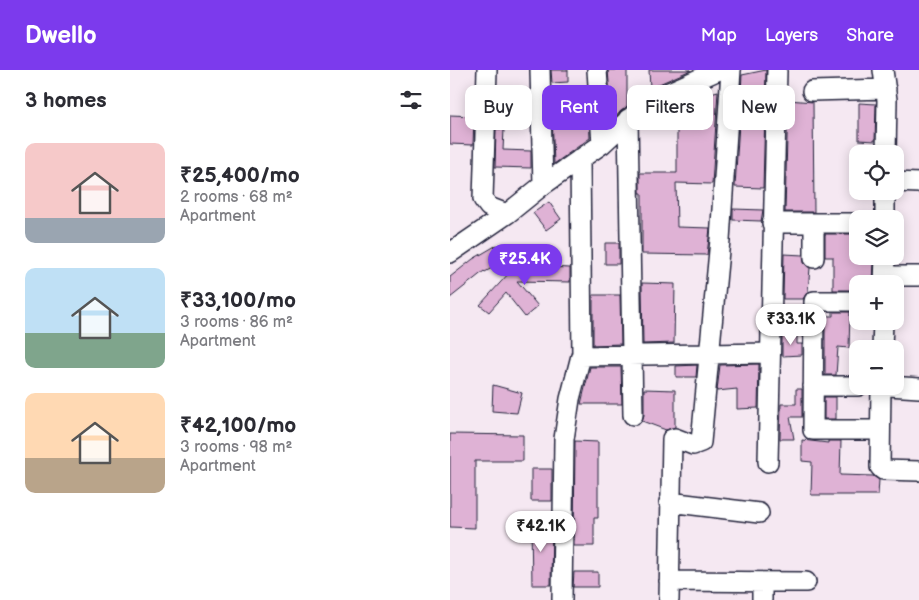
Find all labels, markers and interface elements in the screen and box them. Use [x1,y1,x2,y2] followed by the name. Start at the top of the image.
[25,21,97,50] text: Dwello
[701,25,737,46] text: Map
[765,25,818,46] text: Layers
[846,25,894,46] text: Share
[465,85,532,130] chip: Buy
[542,85,617,130] chip: Rent
[627,85,713,130] chip: Filters
[723,85,795,130] chip: New
[397,86,425,114] icon: filters
[25,88,107,113] text: 3 homes
[849,145,904,395] map controls
[849,145,904,200] button: locate
[65,163,125,223] icon: home
[180,163,300,188] text: ₹25,400/mo
[180,188,293,207] text: 2 rooms · 68 m²
[180,207,256,226] text: Apartment
[849,210,904,265] button: layers
[484,244,566,286] pin: ₹25.4K
[499,250,551,269] text: ₹25.4K
[849,275,904,330] button: +
[65,288,125,348] icon: home
[180,288,296,313] text: ₹33,100/mo
[750,304,832,346] pin: ₹33.1K
[767,310,815,329] text: ₹33.1K
[180,313,293,332] text: 3 rooms · 86 m²
[180,332,256,351] text: Apartment
[849,340,904,395] button: −
[65,413,125,473] icon: home
[180,413,296,438] text: ₹42,100/mo
[180,438,292,457] text: 3 rooms · 98 m²
[180,457,256,476] text: Apartment
[500,510,582,553] pin: ₹42.1K
[516,517,566,536] text: ₹42.1K

